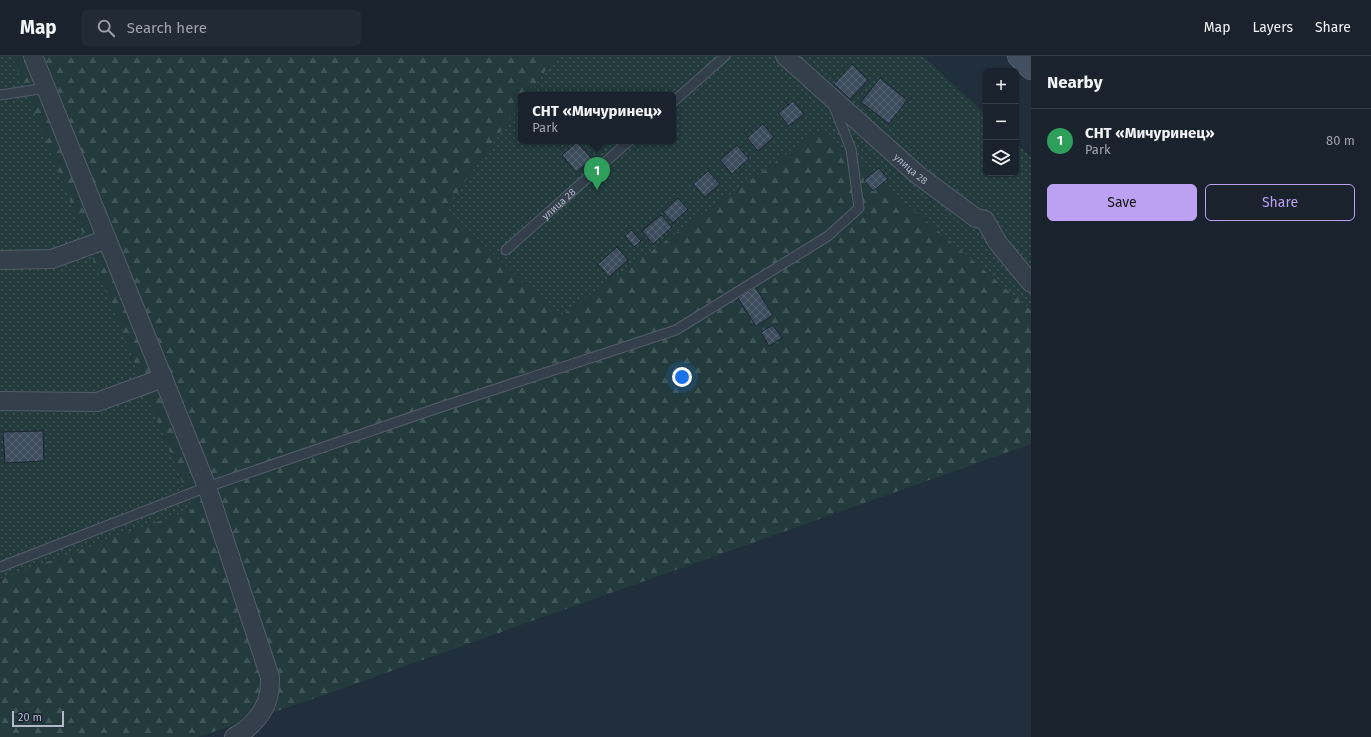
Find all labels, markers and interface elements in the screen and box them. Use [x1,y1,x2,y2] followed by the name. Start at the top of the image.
[81,10,361,46] search box
[20,16,57,39] text: Map
[95,17,117,39] icon: search
[127,19,207,37] text: Search here
[1204,19,1230,36] text: Map
[1252,19,1293,36] text: Layers
[1315,19,1351,36] text: Share
[983,68,1019,176] map controls
[983,68,1019,104] button: +
[1047,72,1102,93] text: Nearby
[518,92,676,144] popup
[532,102,662,120] text: СНТ «Мичуринец»
[983,104,1019,140] button: −
[532,120,558,135] text: Park
[1085,124,1215,142] text: СНТ «Мичуринец»
[1057,133,1063,148] text: 1
[1326,133,1355,148] text: 80 m
[983,140,1019,176] button: layers
[1085,142,1111,157] text: Park
[891,151,930,187] street label: улица 28
[584,157,610,190] pin: 1
[1047,184,1197,221] button: Save
[1205,184,1355,221] button: Share
[540,186,579,222] street label: улица 28
[672,367,692,387] your location
[12,709,64,728] scale bar
[18,711,42,724] text: 20 m

